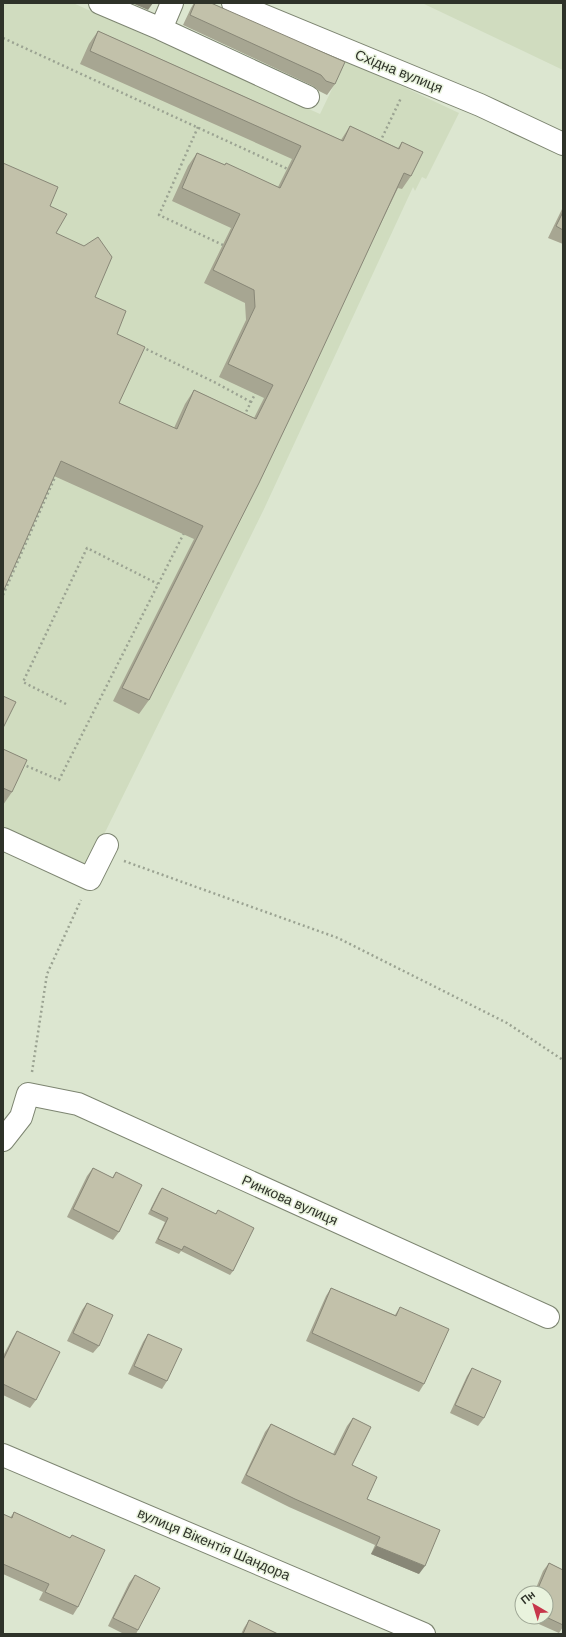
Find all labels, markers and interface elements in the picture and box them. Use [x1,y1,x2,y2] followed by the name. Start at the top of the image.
[352,45,446,97] street label: Східна вулиця
[239,1171,341,1229] street label: Ринкова вулиця
[135,1504,293,1584] street label: вулиця Вікентія Шандора
[514,1585,554,1625] north arrow
[518,1587,538,1607] text: Пн

